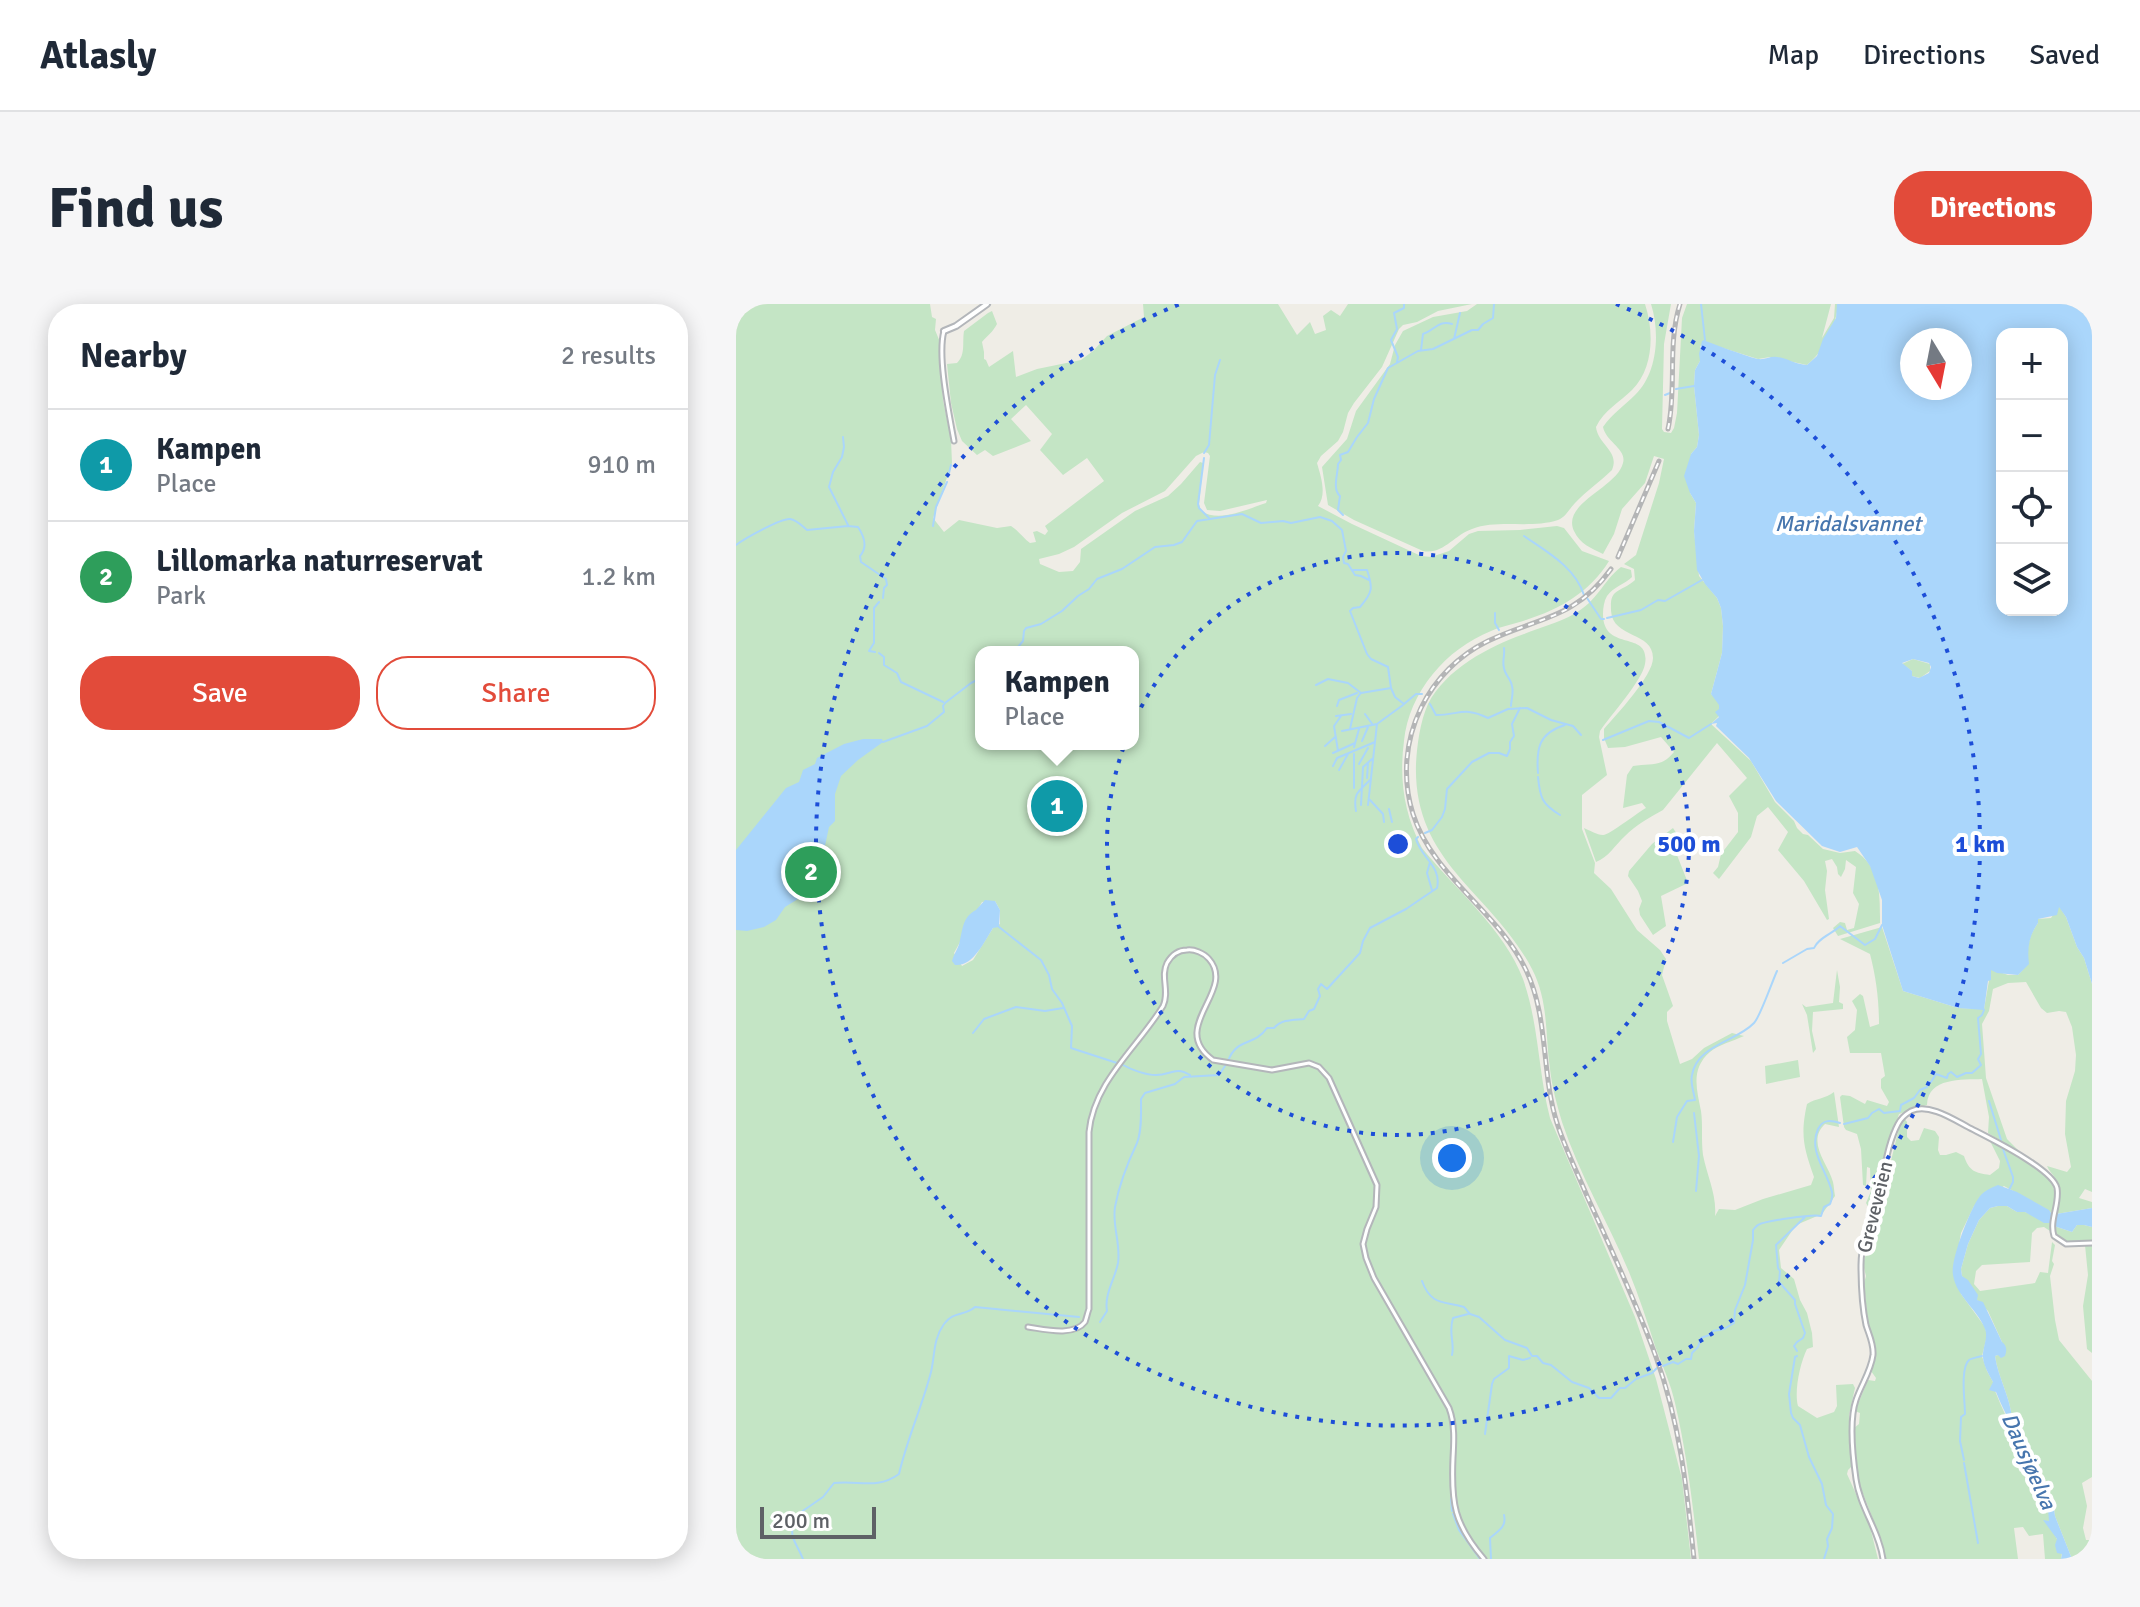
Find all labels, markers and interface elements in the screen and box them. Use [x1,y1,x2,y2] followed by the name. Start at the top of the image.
[40,32,156,79] text: Atlasly
[1767,38,1819,72] text: Map
[1863,38,1985,72] text: Directions
[2029,38,2100,72] text: Saved
[1894,171,2092,245] button: Directions
[48,174,223,243] text: Find us
[1900,328,1972,400] north arrow
[1996,328,2068,616] map controls
[1996,328,2068,400] button: +
[80,335,187,377] text: Nearby
[561,340,656,372] text: 2 results
[1996,400,2068,472] button: −
[156,431,262,468] text: Kampen
[99,449,113,481] text: 1
[587,449,656,481] text: 910 m
[156,468,217,500] text: Place
[1996,472,2068,544] button: locate
[1775,510,1923,537] water label: Maridalsvannet
[156,543,483,580] text: Lillomarka naturreservat
[1996,544,2068,616] button: layers
[99,561,113,593] text: 2
[582,561,656,593] text: 1.2 km
[156,580,206,612] text: Park
[975,646,1139,750] popup
[80,656,360,730] button: Save
[376,656,656,730] button: Share
[1004,664,1110,701] text: Kampen
[1004,701,1065,733] text: Place
[1031,776,1083,836] pin: 1
[1657,829,1721,859] text: 500 m
[1955,829,2005,859] text: 1 km
[1384,830,1412,858] centre of rings
[785,842,837,902] pin: 2
[1432,1138,1472,1178] your location
[1852,1159,1898,1255] street label: Greveveien
[1996,1409,2063,1514] water label: Dausjøelva
[760,1503,876,1539] scale bar
[772,1507,830,1534] text: 200 m

